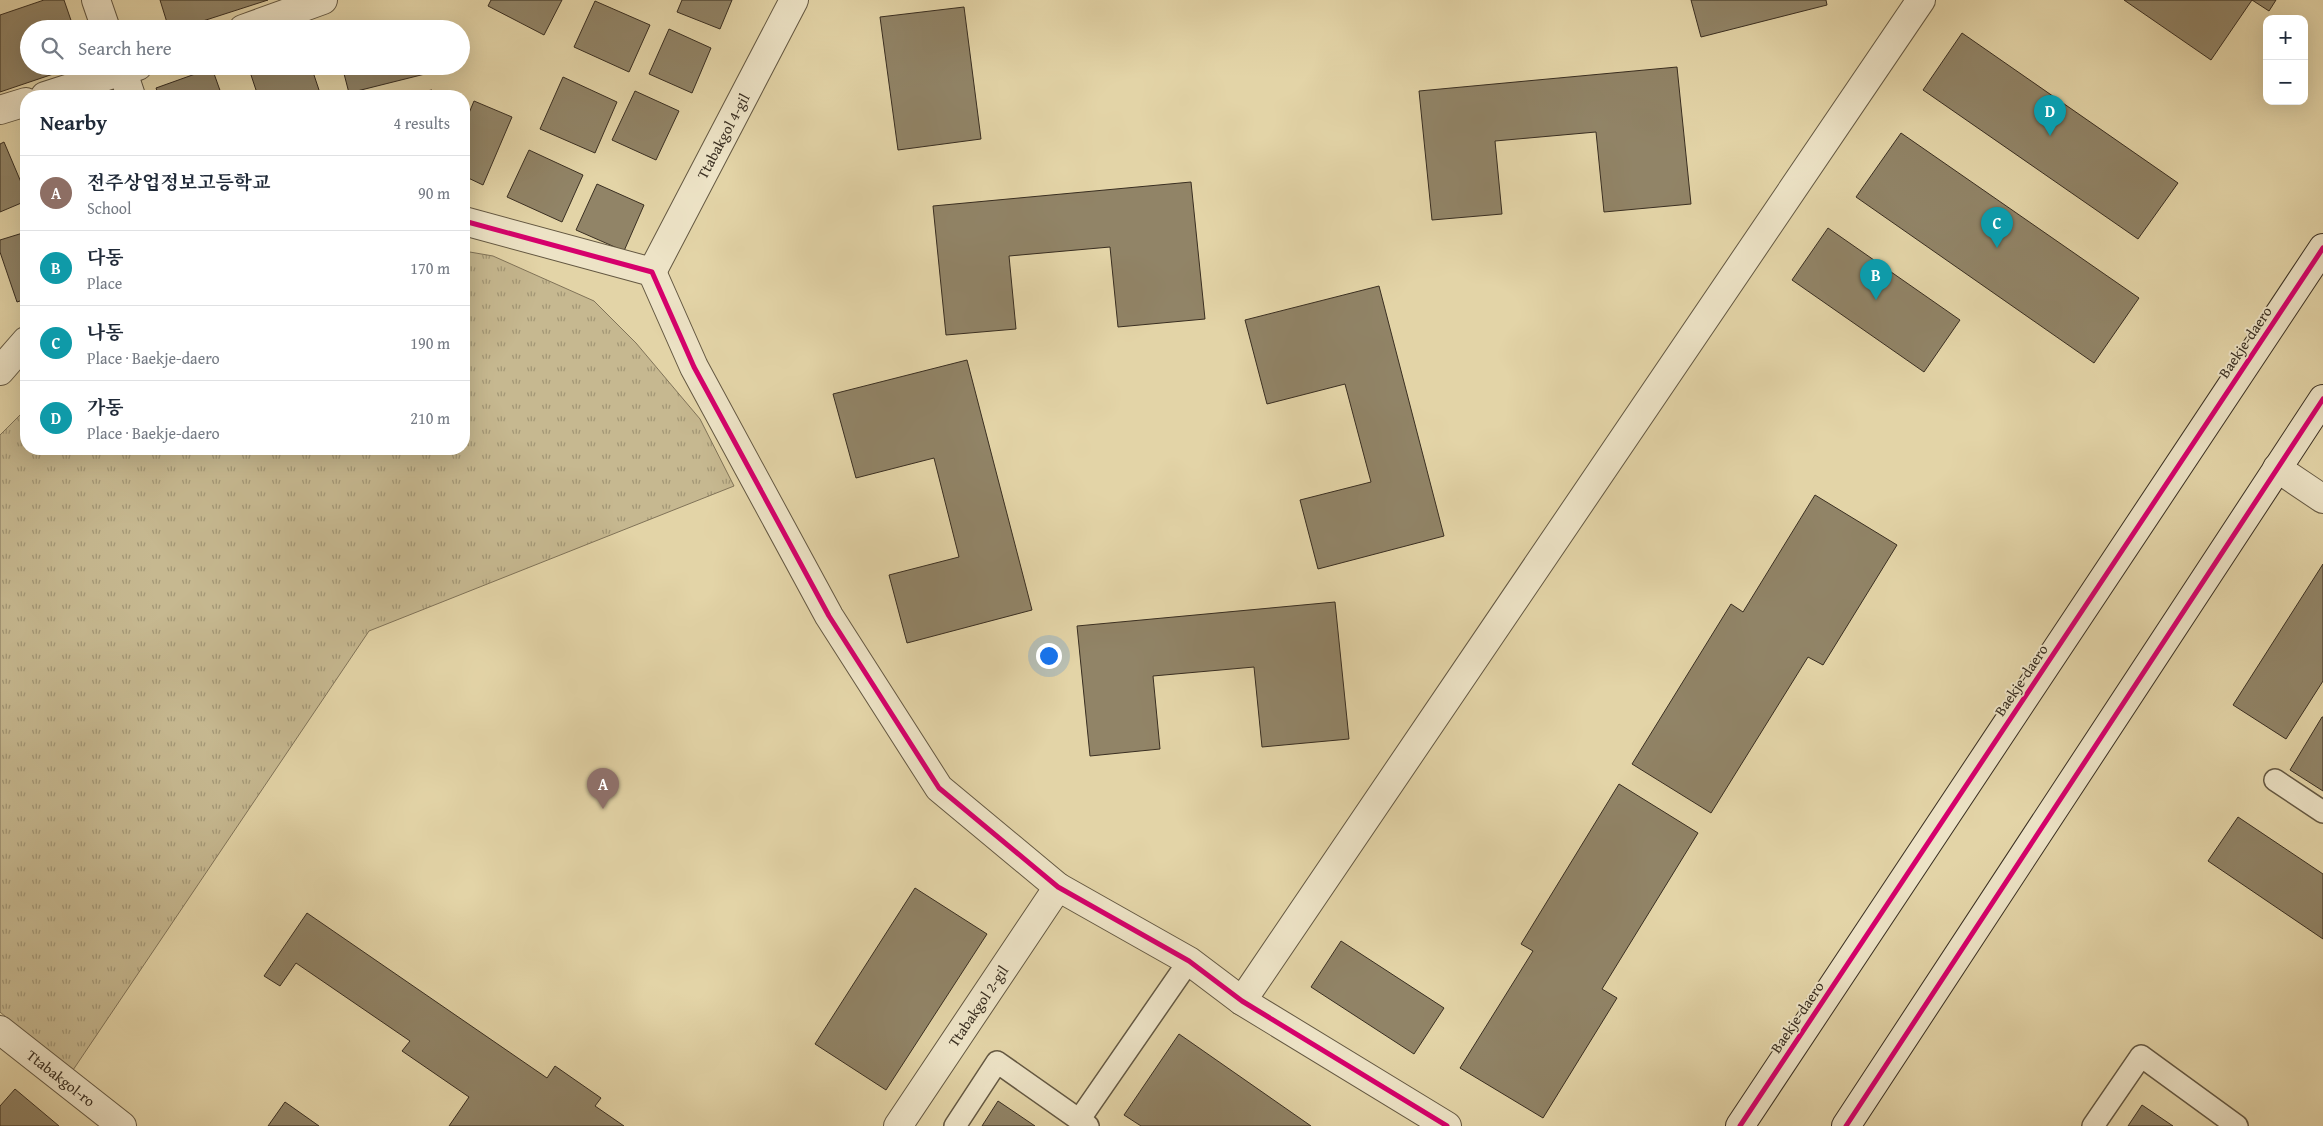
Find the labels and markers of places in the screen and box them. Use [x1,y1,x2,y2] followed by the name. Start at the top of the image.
[2034,95,2066,136] pin: D
[1981,207,2013,248] pin: C
[1860,259,1892,300] pin: B
[587,768,619,809] pin: A

